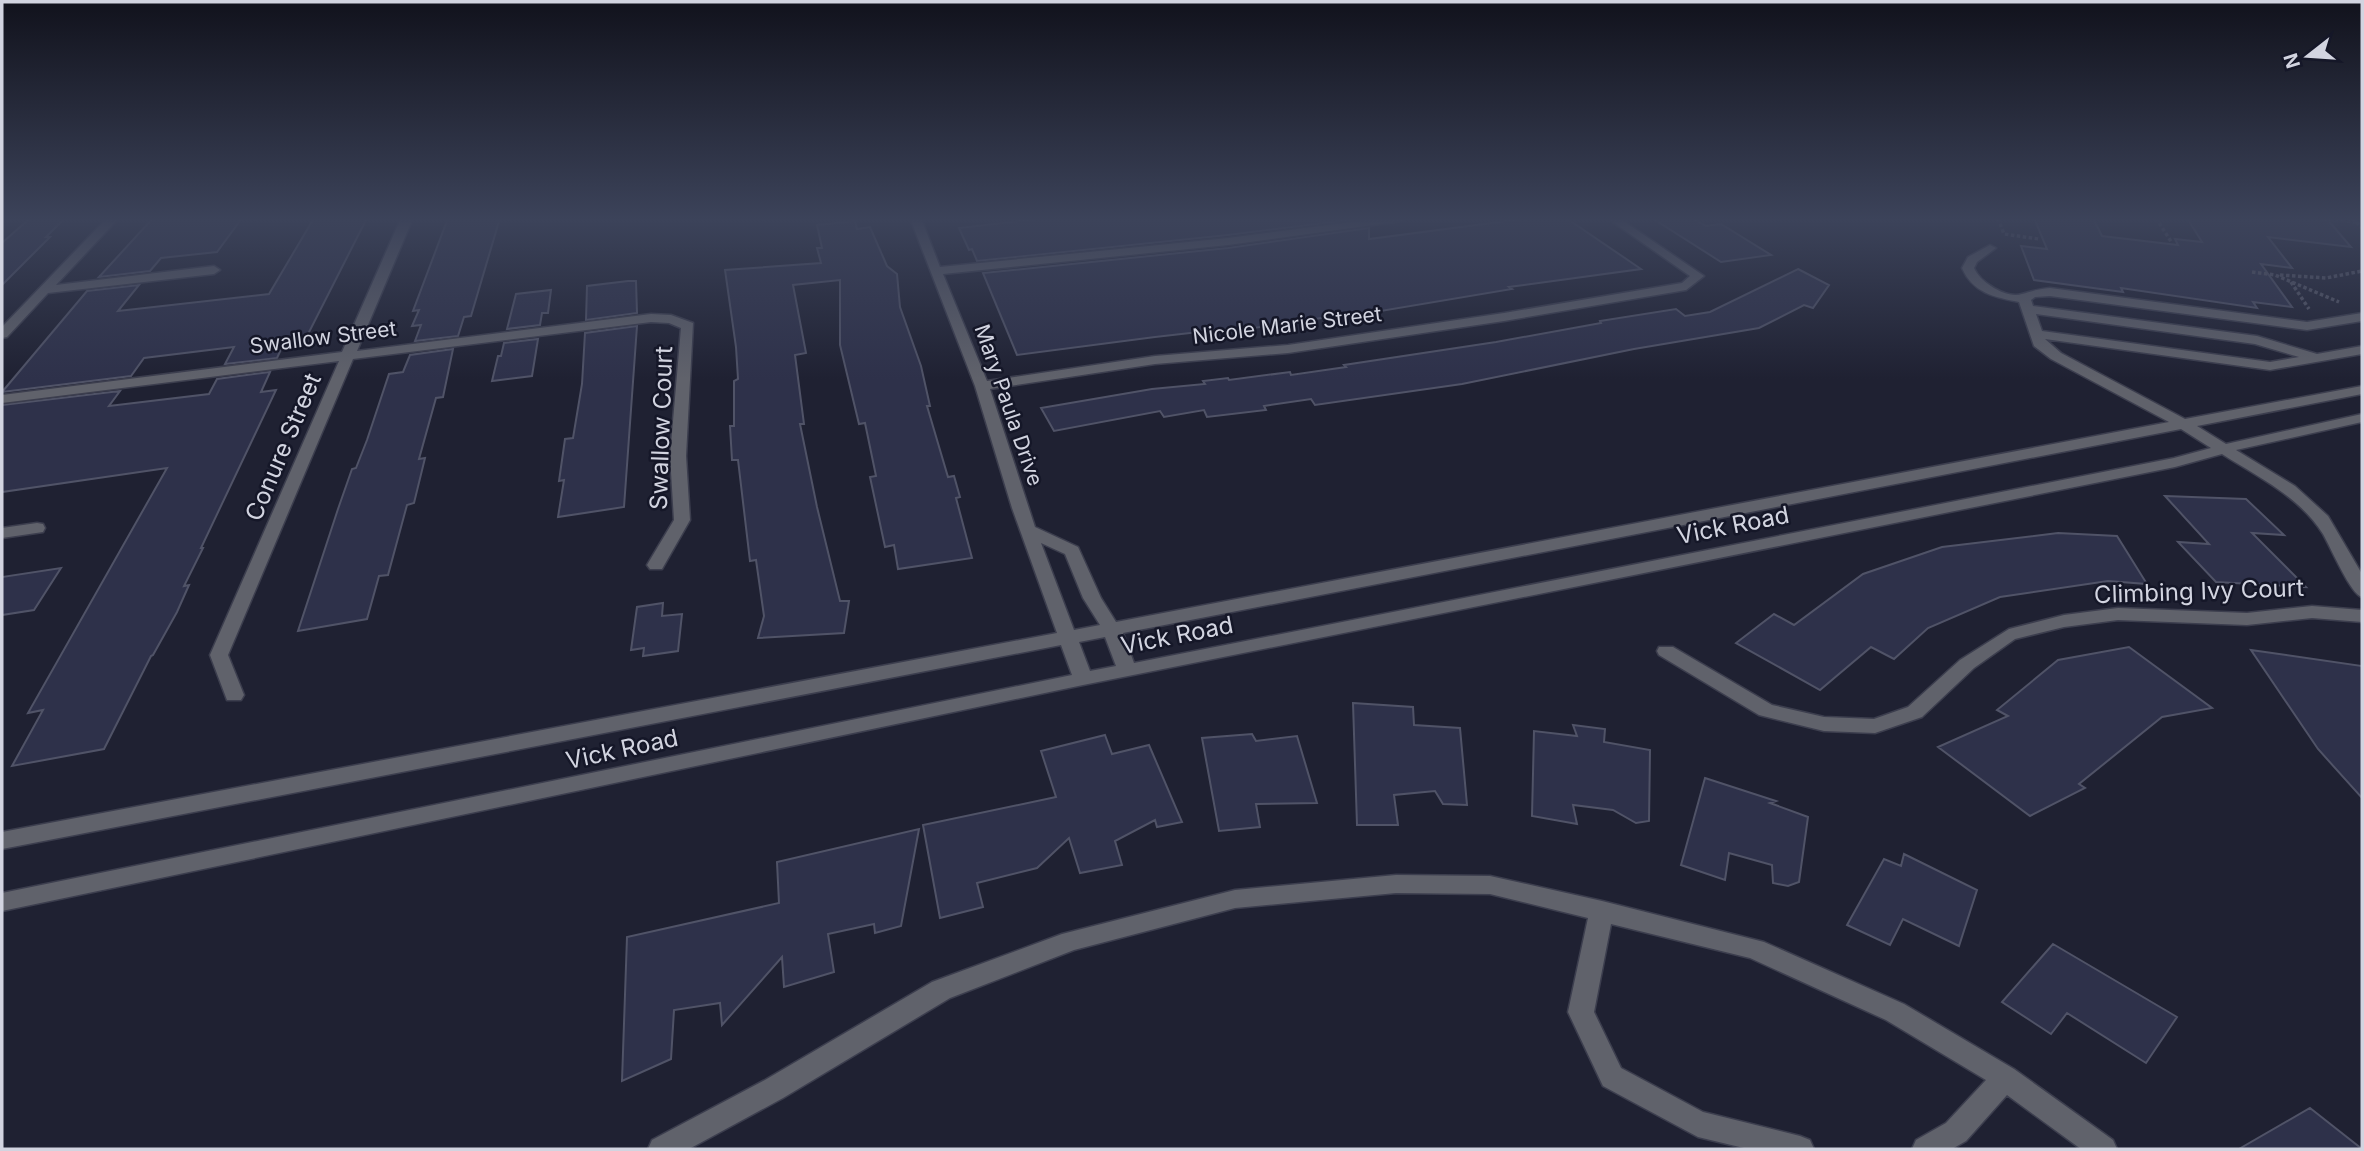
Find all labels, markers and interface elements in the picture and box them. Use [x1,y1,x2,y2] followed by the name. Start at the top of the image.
[2273,21,2343,91] north arrow
[2279,51,2305,71] text: N
[1191,301,1383,349] street label: Nicole Marie Street
[248,316,398,358] street label: Swallow Street
[970,321,1048,489] street label: Mary Paula Drive
[644,345,678,510] street label: Swallow Court
[239,369,327,525] street label: Conure Street
[1674,500,1792,550] street label: Vick Road
[2094,573,2305,609] street label: Climbing Ivy Court
[1118,610,1236,660] street label: Vick Road
[563,723,681,775] street label: Vick Road

